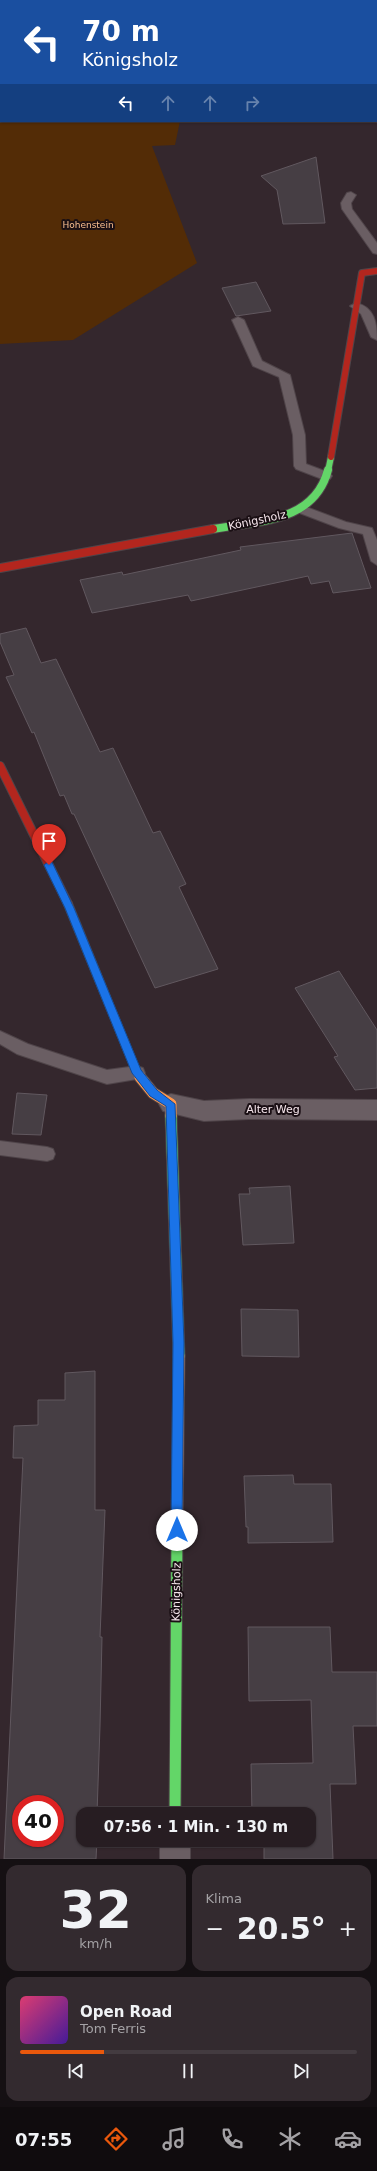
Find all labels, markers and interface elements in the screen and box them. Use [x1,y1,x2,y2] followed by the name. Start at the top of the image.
[82,15,160,48] text: 70 m
[16,16,68,68] icon: left
[82,49,178,70] text: Königsholz
[115,92,137,114] icon: left
[157,92,179,114] icon: ahead
[199,92,221,114] icon: ahead
[241,92,263,114] icon: right
[62,220,114,230] park label: Hohenstein
[227,508,287,533] street label: Königsholz
[32,824,66,865] pin
[38,830,60,852] icon: arrive
[246,1103,300,1116] street label: Alter Weg
[156,1509,198,1551] position arrow
[169,1562,184,1621] street label: Königsholz
[12,1795,64,1847] speed limit sign: 40
[104,1818,288,1836] text: 07:56 · 1 Min. · 130 m
[60,1880,132,1940] text: 32
[206,1891,242,1906] text: Klima
[237,1911,326,1946] text: 20.5°
[206,1916,224,1941] text: −
[339,1916,357,1941] text: +
[79,1936,112,1951] text: km/h
[80,2003,172,2021] text: Open Road
[80,2021,146,2036] text: Tom Ferris
[65,2060,87,2082] icon: previous
[177,2060,199,2082] icon: pause
[290,2060,312,2082] icon: next
[102,2125,130,2153] icon: directions
[160,2125,188,2153] icon: music
[218,2125,246,2153] icon: phone
[276,2125,304,2153] icon: climate
[334,2125,362,2153] icon: car
[15,2129,72,2150] text: 07:55

